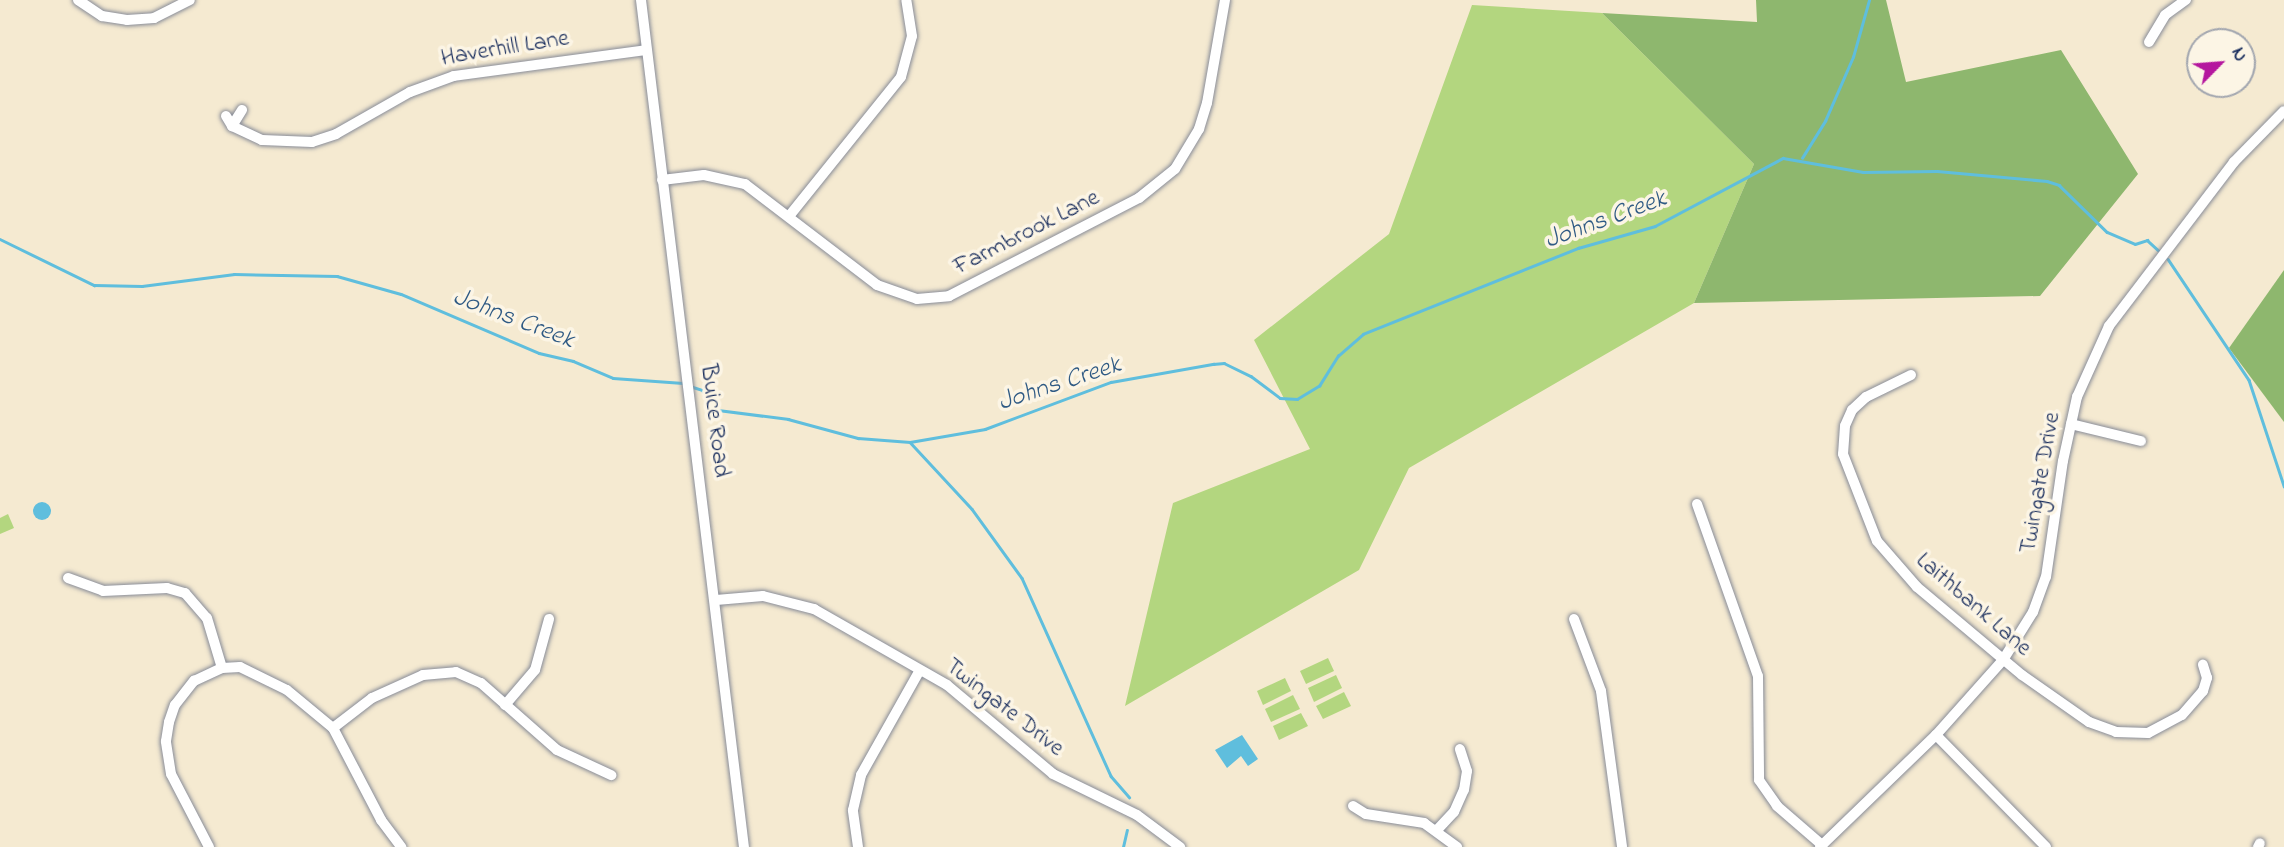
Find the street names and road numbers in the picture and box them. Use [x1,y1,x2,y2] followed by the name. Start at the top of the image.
[439,25,571,73] street label: Haverhill Lane
[949,184,1105,282] street label: Farmbrook Lane
[693,363,735,479] street label: Buice Road
[2014,410,2068,556] street label: Twingate Drive
[1909,547,2037,663] street label: Laithbank Lane
[939,653,1069,763] street label: Twingate Drive

